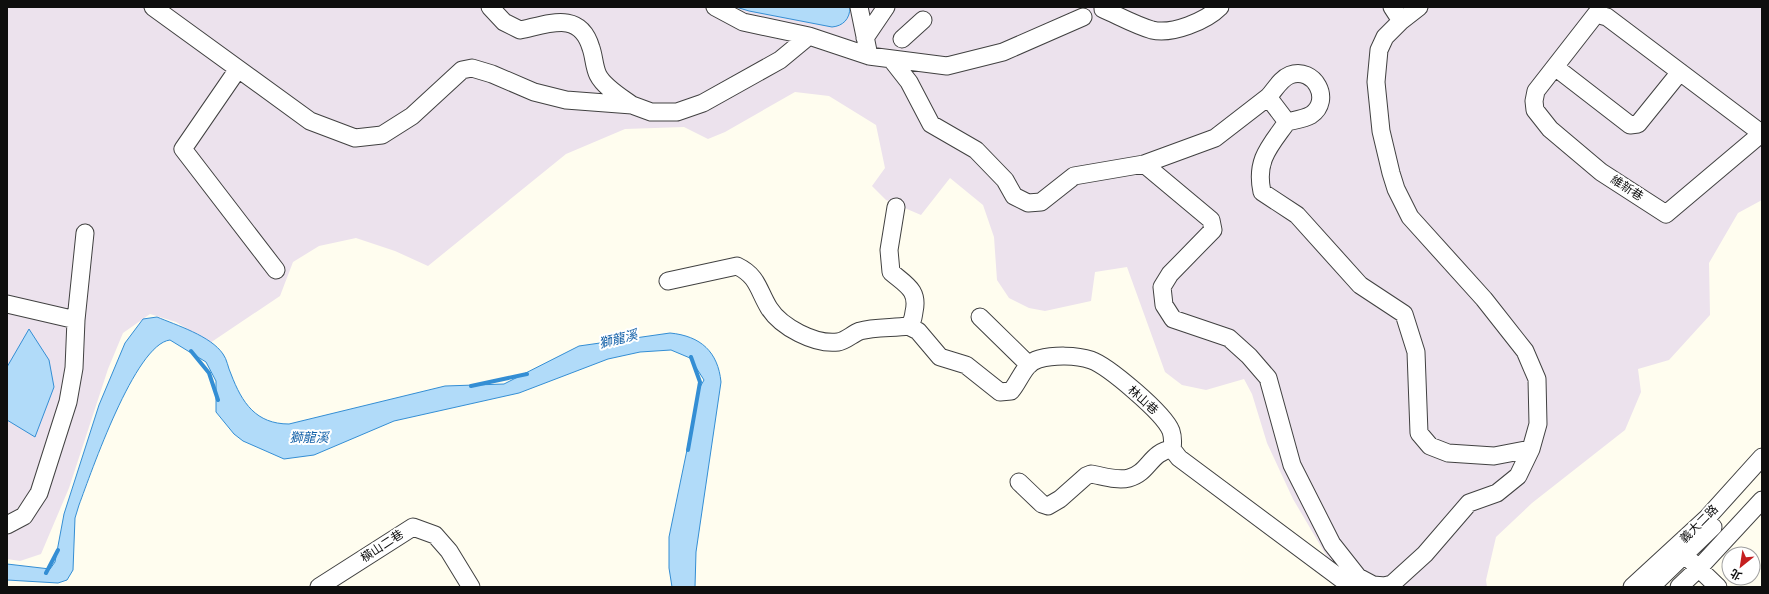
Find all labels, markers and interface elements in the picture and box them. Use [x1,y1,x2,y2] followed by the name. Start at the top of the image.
[1608,172,1646,204] street label: 維新巷
[597,327,641,351] water label: 獅龍溪
[1125,383,1161,417] street label: 林山巷
[289,430,330,445] water label: 獅龍溪
[1677,502,1721,546] street label: 義大二路
[358,527,406,565] street label: 橫山二巷
[1721,546,1761,586] north arrow
[1728,567,1744,583] text: 北

